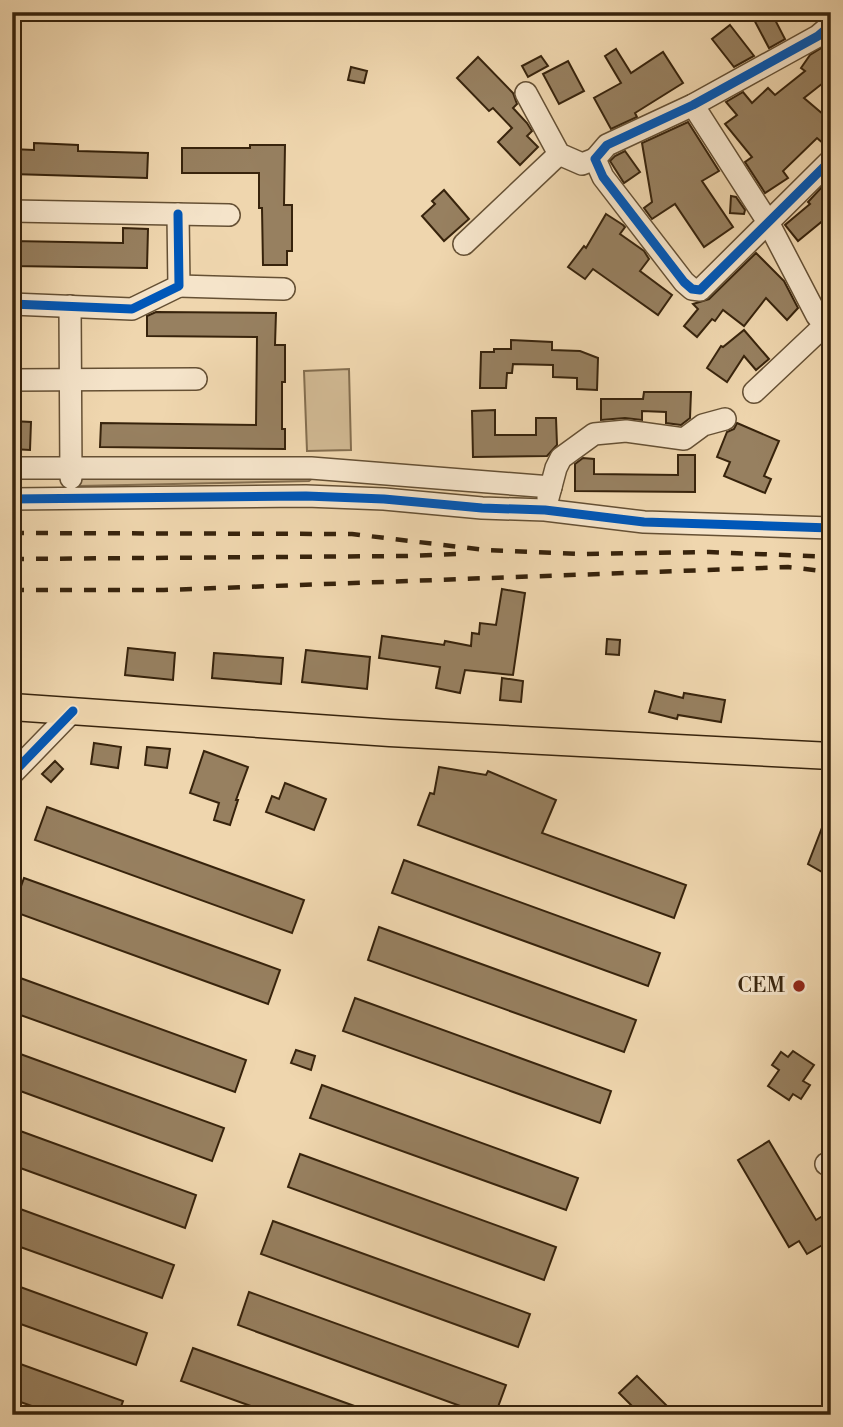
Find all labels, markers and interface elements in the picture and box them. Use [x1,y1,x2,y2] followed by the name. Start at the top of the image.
[737,973,785,999] place label: CEM
[791,978,807,994] marker: CEM

